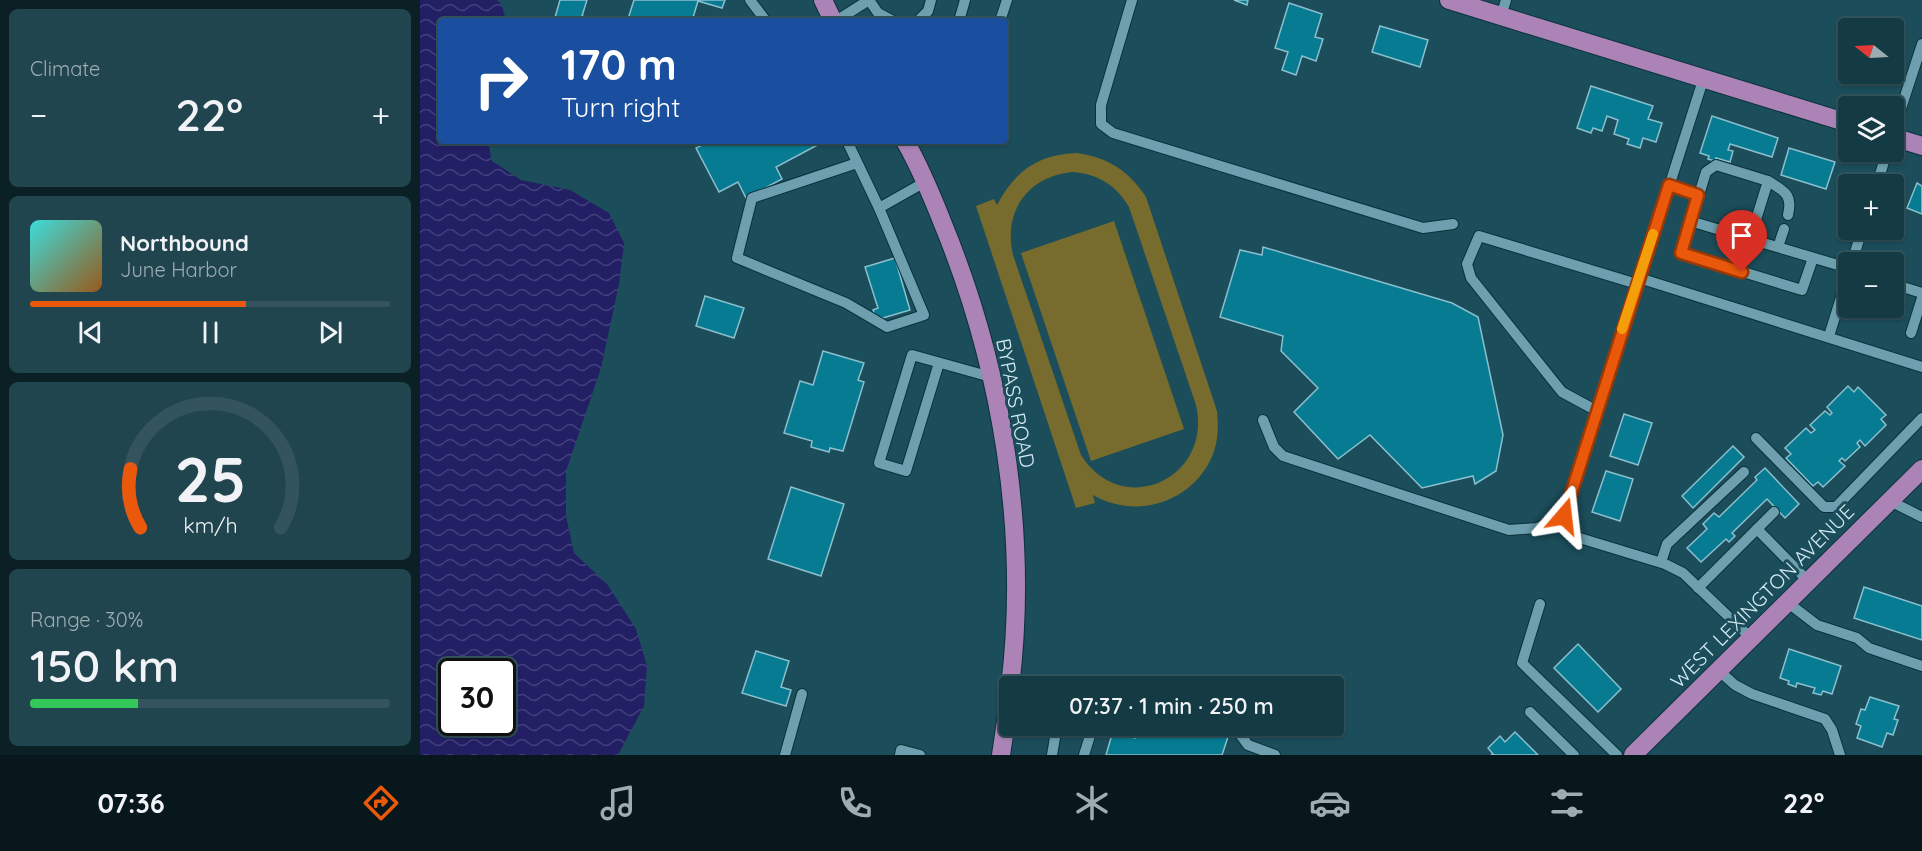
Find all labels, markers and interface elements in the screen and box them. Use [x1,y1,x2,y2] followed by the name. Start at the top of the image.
[1838,18,1904,84] north arrow
[1838,18,1904,318] map controls
[561,38,677,91] text: 170 m
[462,42,540,120] icon: right
[30,56,100,81] text: Climate
[176,86,243,142] text: 22°
[561,90,680,124] text: Turn right
[30,94,47,135] text: −
[371,94,390,135] text: +
[1838,96,1904,162] button: layers
[1838,174,1904,240] button: +
[1716,210,1767,272] pin
[1725,219,1758,252] icon: arrive
[120,229,249,257] text: Northbound
[1838,252,1904,318] button: −
[120,257,237,282] text: June Harbor
[74,316,107,349] icon: previous
[194,316,227,349] icon: pause
[314,316,347,349] icon: next
[991,336,1041,470] street label: BYPASS ROAD
[174,440,246,518] text: 25
[1532,484,1596,548] position arrow
[1665,499,1859,693] street label: WEST LEXINGTON AVENUE
[183,512,237,538] text: km/h
[30,607,143,632] text: Range · 30%
[30,637,179,693] text: 150 km
[438,658,516,736] speed limit sign: 30
[1069,692,1274,720] text: 07:37 · 1 min · 250 m
[360,782,402,824] icon: directions
[597,782,639,824] icon: music
[834,782,876,824] icon: phone
[1071,782,1113,824] icon: climate
[1309,782,1351,824] icon: car
[1546,782,1588,824] icon: filters
[98,786,165,820] text: 07:36
[1783,786,1824,820] text: 22°

